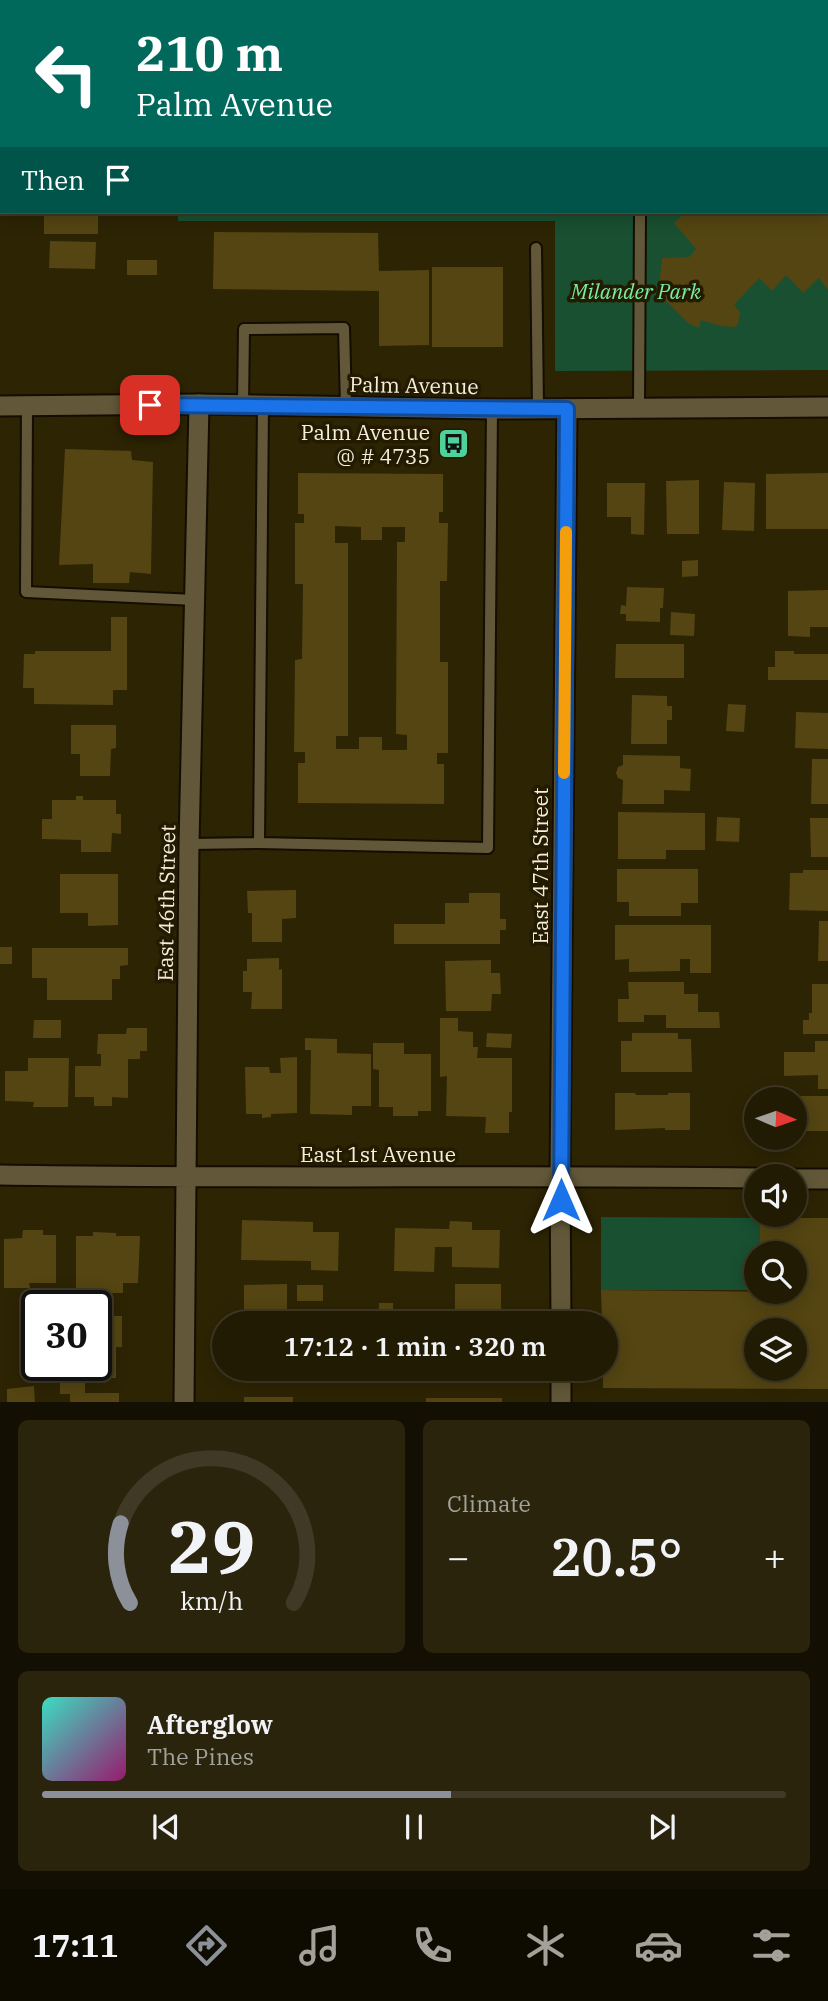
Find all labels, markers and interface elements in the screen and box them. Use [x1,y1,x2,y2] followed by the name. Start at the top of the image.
[136,21,283,84] text: 210 m
[21,28,112,119] icon: left
[136,83,333,125] text: Palm Avenue
[99,161,137,199] icon: arrive
[21,163,85,197] text: Then
[570,277,702,305] park label: Milander Park
[349,370,479,400] street label: Palm Avenue
[120,375,180,435] pin
[131,386,169,424] icon: arrive
[301,418,430,470] place label: Palm Avenue @ # 4735
[436,427,470,461] bus stop icon: Palm Avenue @ # 4735
[526,788,554,944] street label: East 47th Street
[151,824,181,982] street label: East 46th Street
[744,1087,807,1150] north arrow
[744,1087,807,1381] map controls
[300,1140,456,1168] street label: East 1st Avenue
[524,1163,598,1237] position arrow
[744,1164,807,1227] button: sound
[744,1241,807,1304] button: search
[21,1290,112,1381] speed limit sign: 30
[744,1318,807,1381] button: layers
[284,1329,546,1363] text: 17:12 · 1 min · 320 m
[447,1488,531,1518] text: Climate
[168,1498,255,1593] text: 29
[550,1523,683,1590] text: 20.5°
[447,1532,470,1581] text: −
[763,1532,786,1581] text: +
[180,1583,243,1616] text: km/h
[147,1707,273,1741] text: Afterglow
[147,1741,254,1771] text: The Pines
[147,1808,185,1846] icon: previous
[395,1808,433,1846] icon: pause
[643,1808,681,1846] icon: next
[182,1921,231,1970] icon: directions
[295,1921,344,1970] icon: music
[408,1921,457,1970] icon: phone
[521,1921,570,1970] icon: climate
[634,1921,683,1970] icon: car
[747,1921,796,1970] icon: filters
[32,1924,118,1966] text: 17:11

